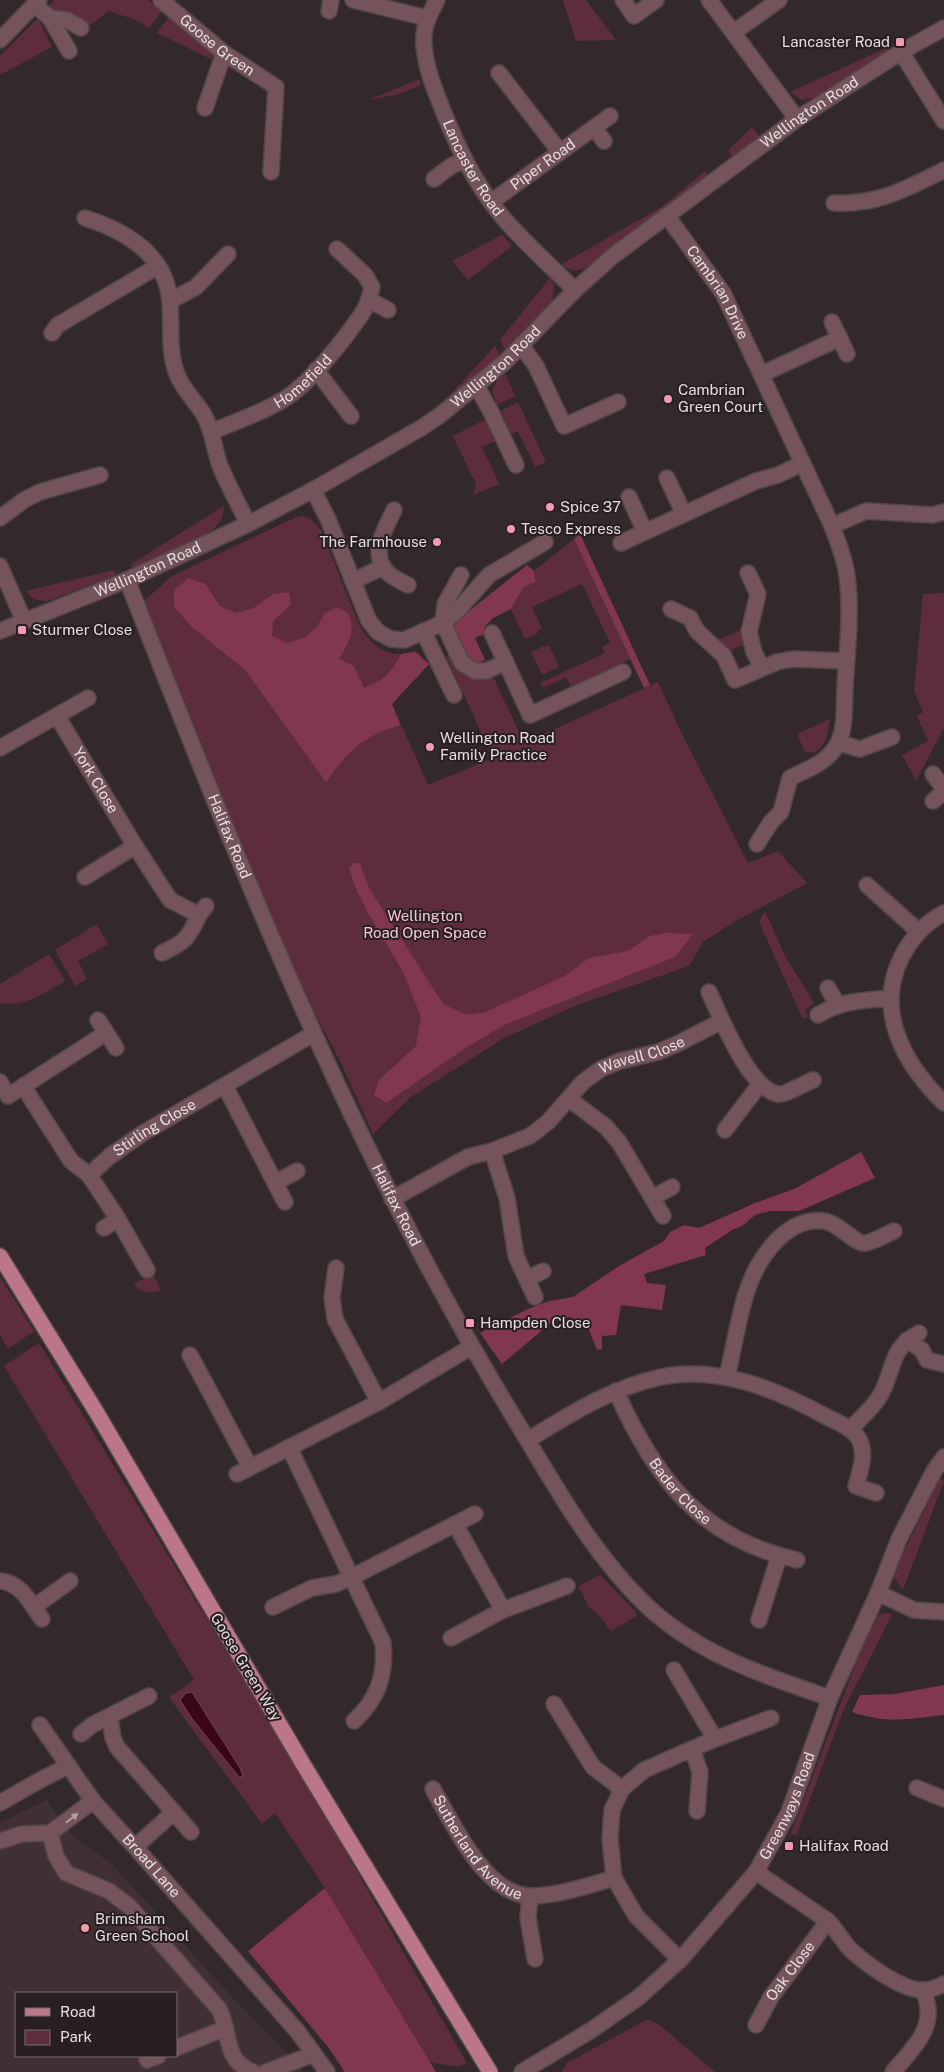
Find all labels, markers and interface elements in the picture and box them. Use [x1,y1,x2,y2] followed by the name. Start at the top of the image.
[177,10,258,79] street label: Goose Green
[782,33,890,50] place label: Lancaster Road
[894,36,906,48] marker: Lancaster Road
[757,73,862,151] street label: Wellington Road
[440,117,507,219] street label: Lancaster Road
[507,135,578,193] street label: Piper Road
[683,242,752,342] street label: Cambrian Drive
[447,322,544,411] street label: Wellington Road
[271,351,335,411] street label: Homefield
[678,381,763,415] place label: Cambrian Green Court
[662,393,674,405] marker: Cambrian Green Court
[560,498,621,515] place label: Spice 37
[544,501,556,513] marker: Spice 37
[521,520,621,537] place label: Tesco Express
[505,523,517,535] marker: Tesco Express
[320,533,427,550] place label: The Farmhouse
[431,536,443,548] marker: The Farmhouse
[92,538,203,600] street label: Wellington Road
[32,621,132,638] place label: Sturmer Close
[16,624,28,636] marker: Sturmer Close
[440,729,555,763] place label: Wellington Road Family Practice
[424,741,436,753] marker: Wellington Road Family Practice
[70,744,122,816] street label: York Close
[205,791,255,881] street label: Halifax Road
[363,907,487,941] park label: Wellington Road Open Space
[596,1032,688,1077] street label: Wavell Close
[109,1095,199,1159] street label: Stirling Close
[369,1161,425,1249] street label: Halifax Road
[480,1314,590,1331] place label: Hampden Close
[464,1317,476,1329] marker: Hampden Close
[646,1455,715,1528] street label: Bader Close
[207,1610,285,1724] street label: Goose Green Way
[755,1750,818,1862] street label: Greenways Road
[430,1792,524,1903] street label: Sutherland Avenue
[65,1812,78,1823] one-way arrow
[119,1830,184,1901] street label: Broad Lane
[799,1837,889,1854] place label: Halifax Road
[783,1840,795,1852] marker: Halifax Road
[95,1910,189,1944] place label: Brimsham Green School
[79,1922,91,1934] marker: Brimsham Green School
[762,1938,818,2004] street label: Oak Close
[15,1992,178,2057] legend
[60,2003,96,2020] text: Road
[60,2028,92,2045] text: Park

